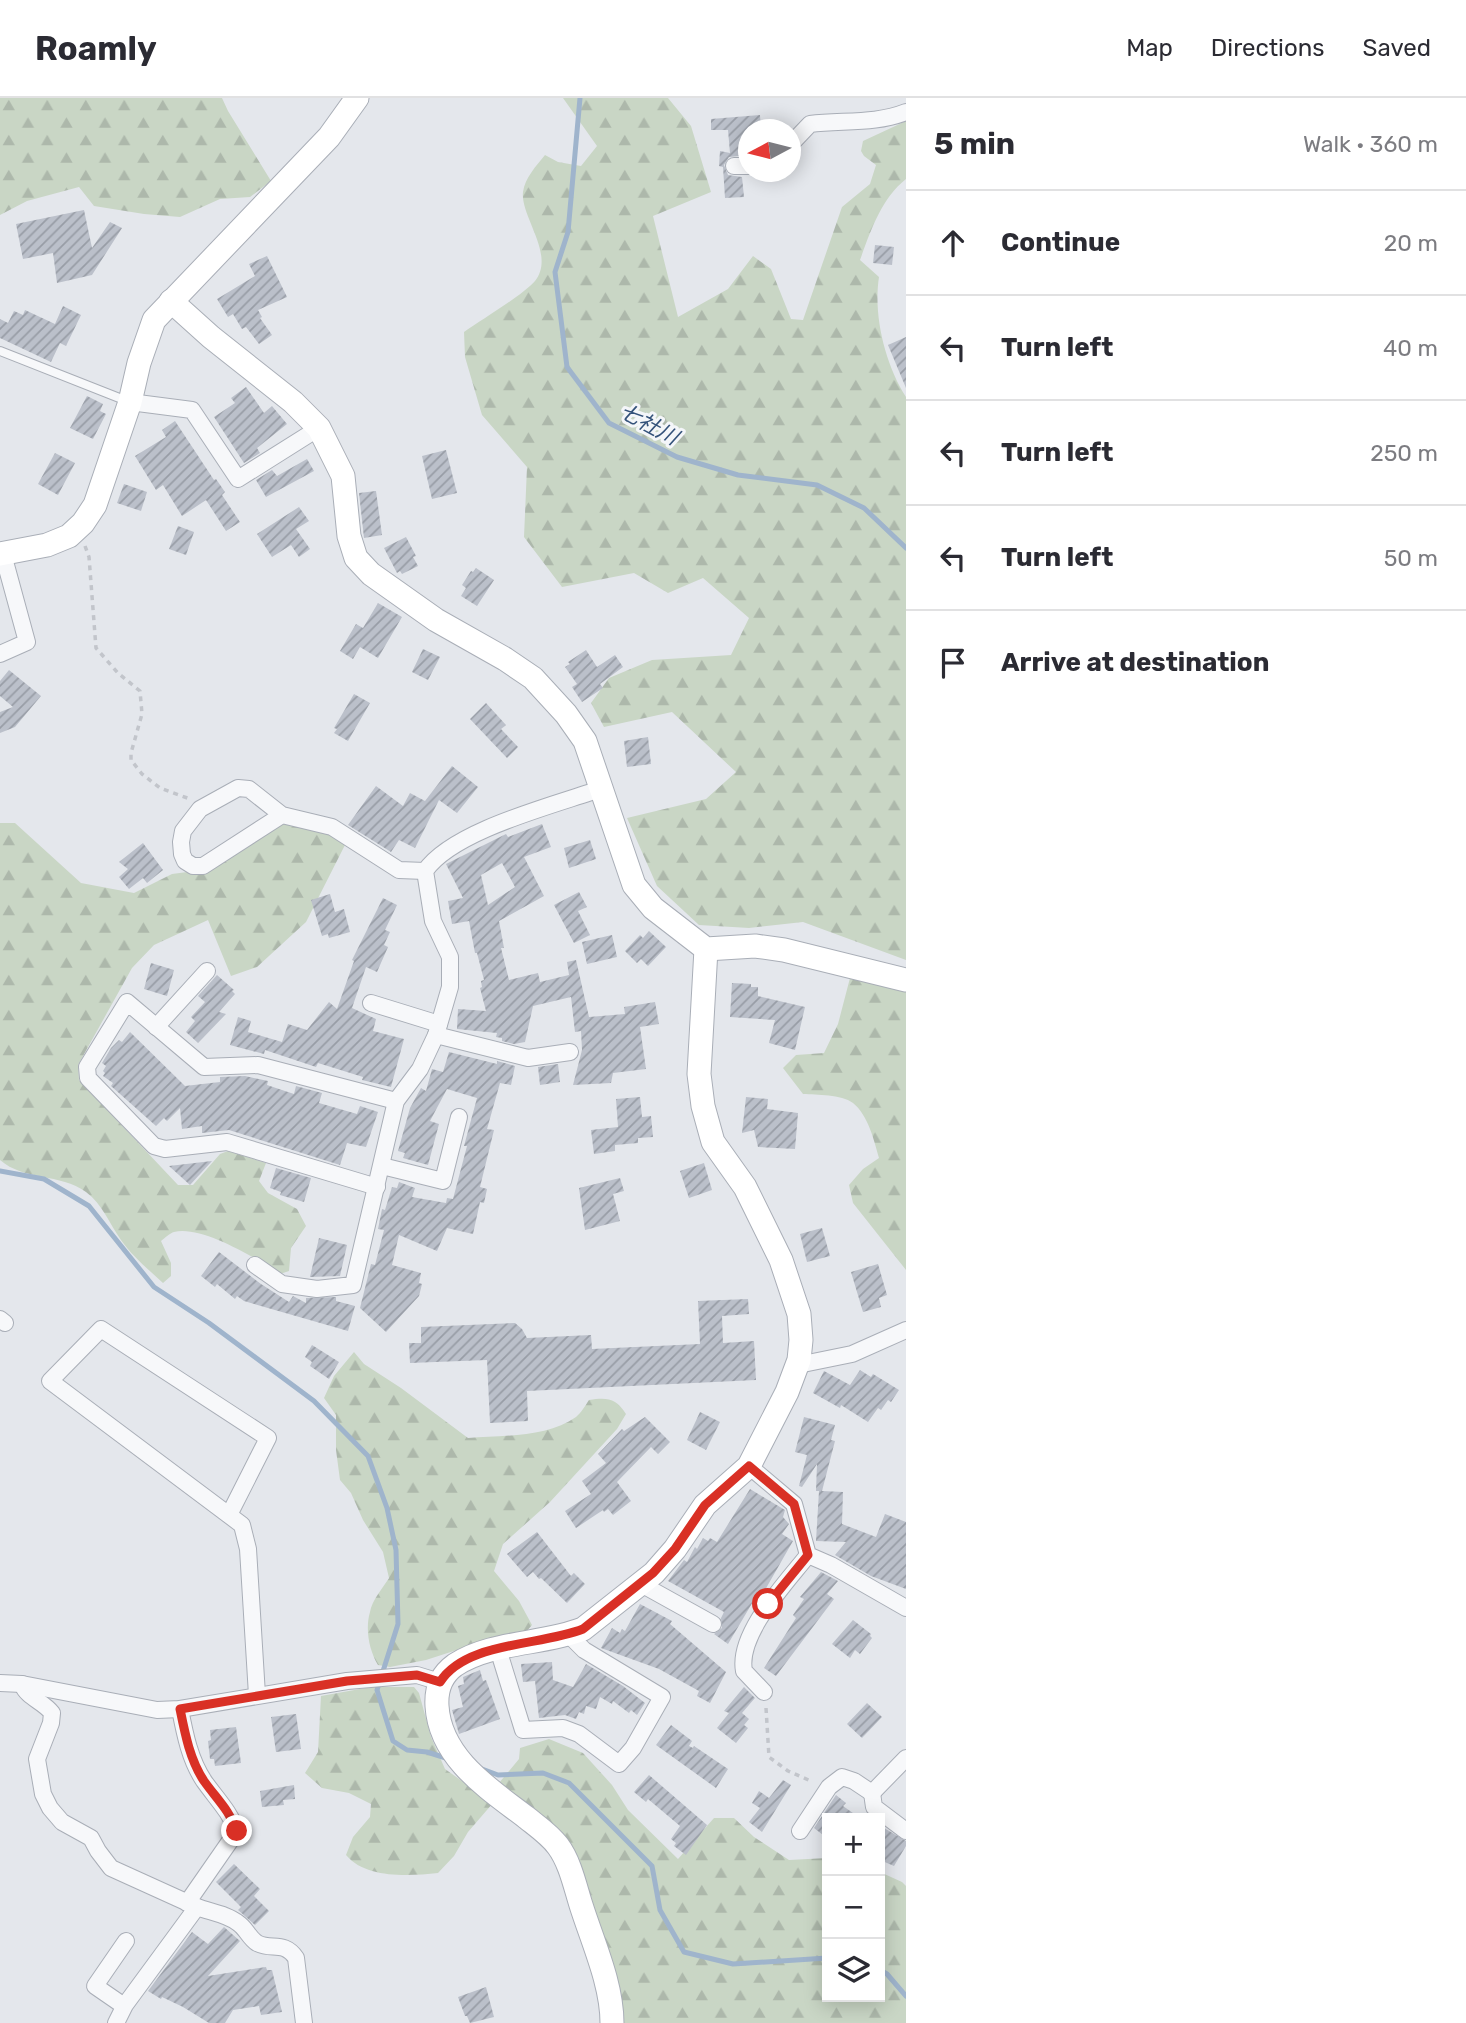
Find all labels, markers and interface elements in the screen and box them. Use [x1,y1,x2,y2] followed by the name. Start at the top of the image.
[35,29,157,68] text: Roamly
[1126,34,1173,62] text: Map
[1211,34,1324,62] text: Directions
[1362,34,1431,62] text: Saved
[738,119,801,182] north arrow
[934,126,1015,162] text: 5 min
[1303,130,1438,158] text: Walk · 360 m
[934,224,972,262] icon: ahead
[1001,227,1120,258] text: Continue
[1384,229,1438,257] text: 20 m
[934,329,972,367] icon: left
[1001,332,1113,363] text: Turn left
[1383,334,1438,362] text: 40 m
[615,398,684,451] water label: 七社川
[934,434,972,472] icon: left
[1001,437,1113,468] text: Turn left
[1370,439,1438,467] text: 250 m
[934,539,972,577] icon: left
[1001,542,1113,573] text: Turn left
[1384,544,1438,572] text: 50 m
[934,644,972,682] icon: arrive
[1001,647,1269,678] text: Arrive at destination
[752,1588,783,1619] route start
[822,1813,885,2002] map controls
[822,1813,885,1876] button: +
[221,1815,252,1846] route end
[822,1876,885,1939] button: −
[822,1939,885,2002] button: layers

